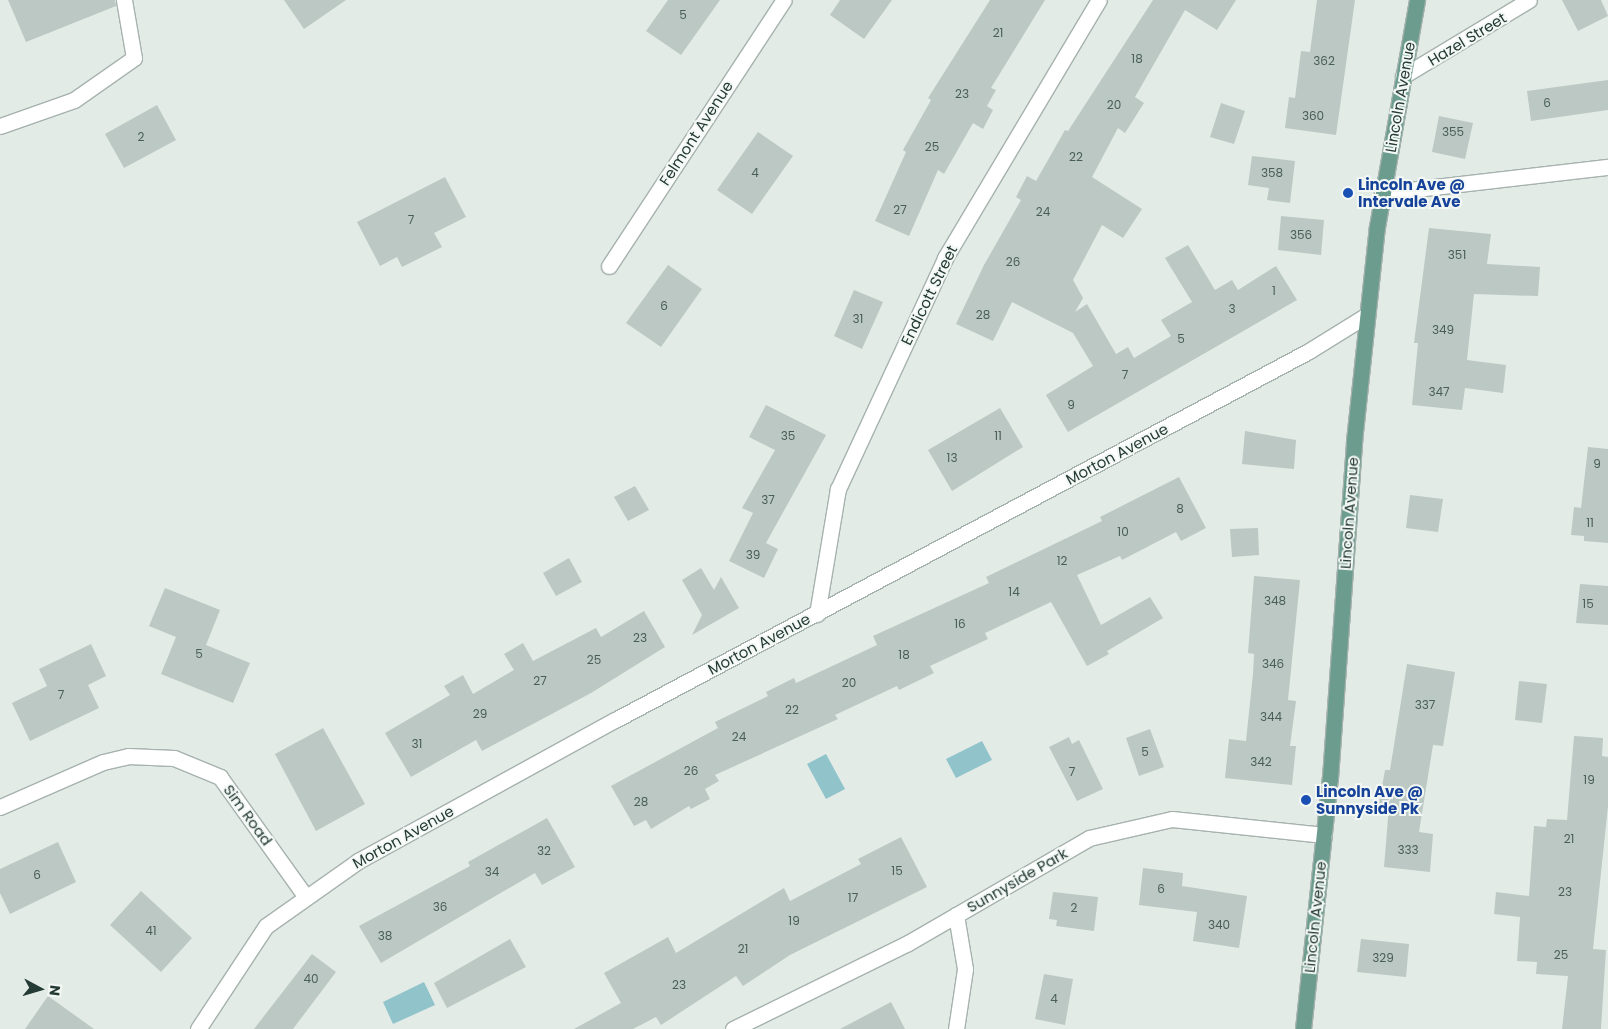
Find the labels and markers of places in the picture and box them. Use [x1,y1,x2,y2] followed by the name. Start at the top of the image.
[1358,175,1465,210] place label: Lincoln Ave @ Intervale Ave
[1342,187,1354,199] marker: Lincoln Ave @ Intervale Ave
[1316,782,1423,817] place label: Lincoln Ave @ Sunnyside Pk
[1300,794,1312,806] marker: Lincoln Ave @ Sunnyside Pk

